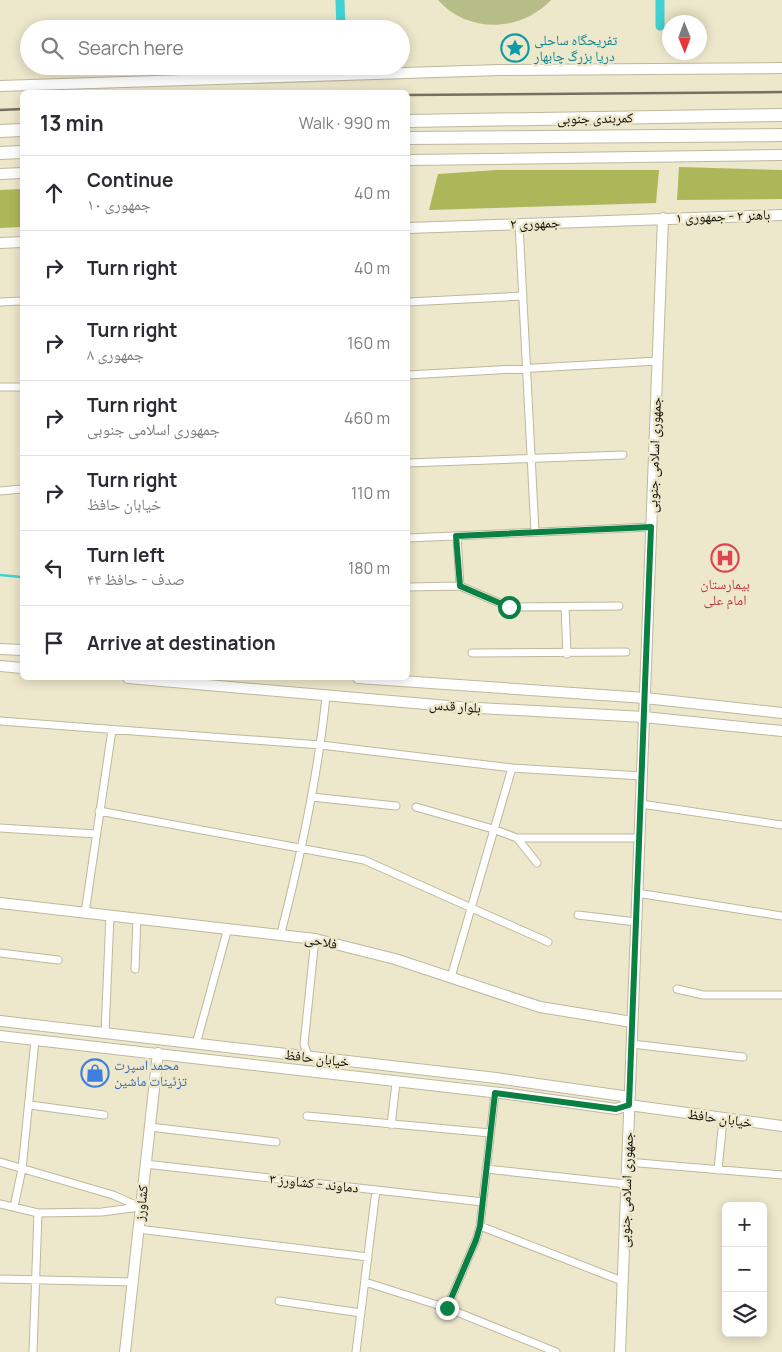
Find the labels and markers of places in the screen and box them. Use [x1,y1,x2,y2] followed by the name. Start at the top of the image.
[533,30,617,65] place label: تفریحگاه ساحلی دریا بزرگ چابهار
[500,33,530,63] place icon: تفریحگاه ساحلی دریا بزرگ چابهار
[710,543,740,573] hospital icon: بیمارستان امام علی
[700,574,750,610] place label: بیمارستان امام علی
[114,1055,187,1090] place label: محمد اسپرت تزئینات ماشین
[80,1058,110,1088] shop icon: محمد اسپرت تزئینات ماشین

